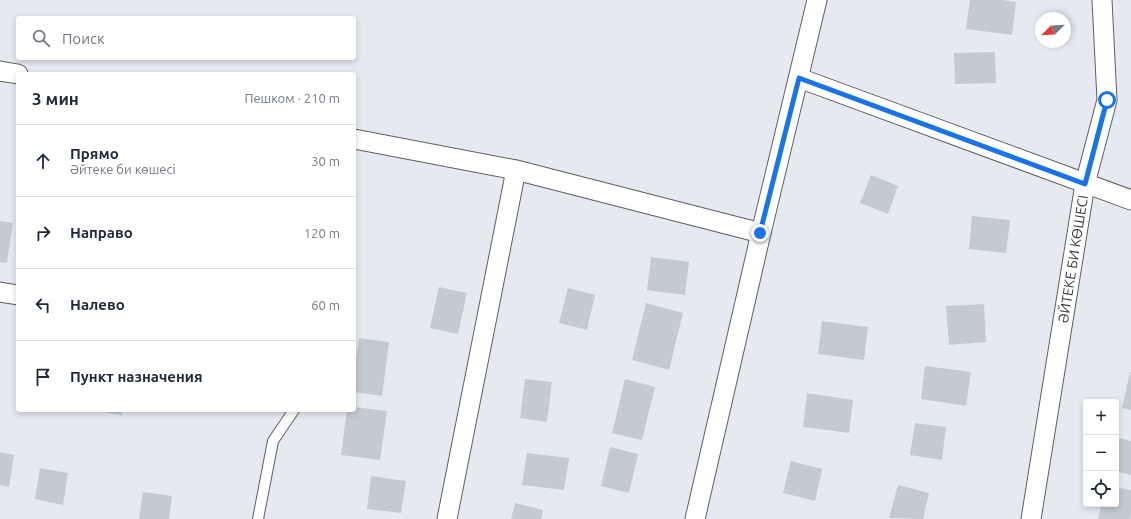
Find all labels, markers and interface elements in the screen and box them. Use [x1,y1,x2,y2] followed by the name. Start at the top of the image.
[1035,12,1071,48] north arrow
[16,16,356,60] search box
[30,27,52,49] icon: search
[62,30,105,47] text: Поиск
[32,89,79,108] text: 3 мин
[244,91,340,105] text: Пешком · 210 m
[1098,91,1116,109] route start
[70,145,119,162] text: Прямо
[32,150,54,172] icon: ahead
[311,154,340,168] text: 30 m
[70,162,176,176] text: Әйтеке би көшесі
[1054,194,1091,324] street label: ӘЙТЕКЕ БИ КӨШЕСІ
[32,222,54,244] icon: right
[70,224,133,241] text: Направо
[751,224,769,242] route end
[304,226,340,240] text: 120 m
[32,294,54,316] icon: left
[70,296,125,313] text: Налево
[311,298,340,312] text: 60 m
[32,366,54,388] icon: arrive
[70,368,203,385] text: Пункт назначения
[1083,399,1119,507] map controls
[1083,399,1119,435] button: +
[1083,435,1119,471] button: −
[1083,471,1119,507] button: locate

